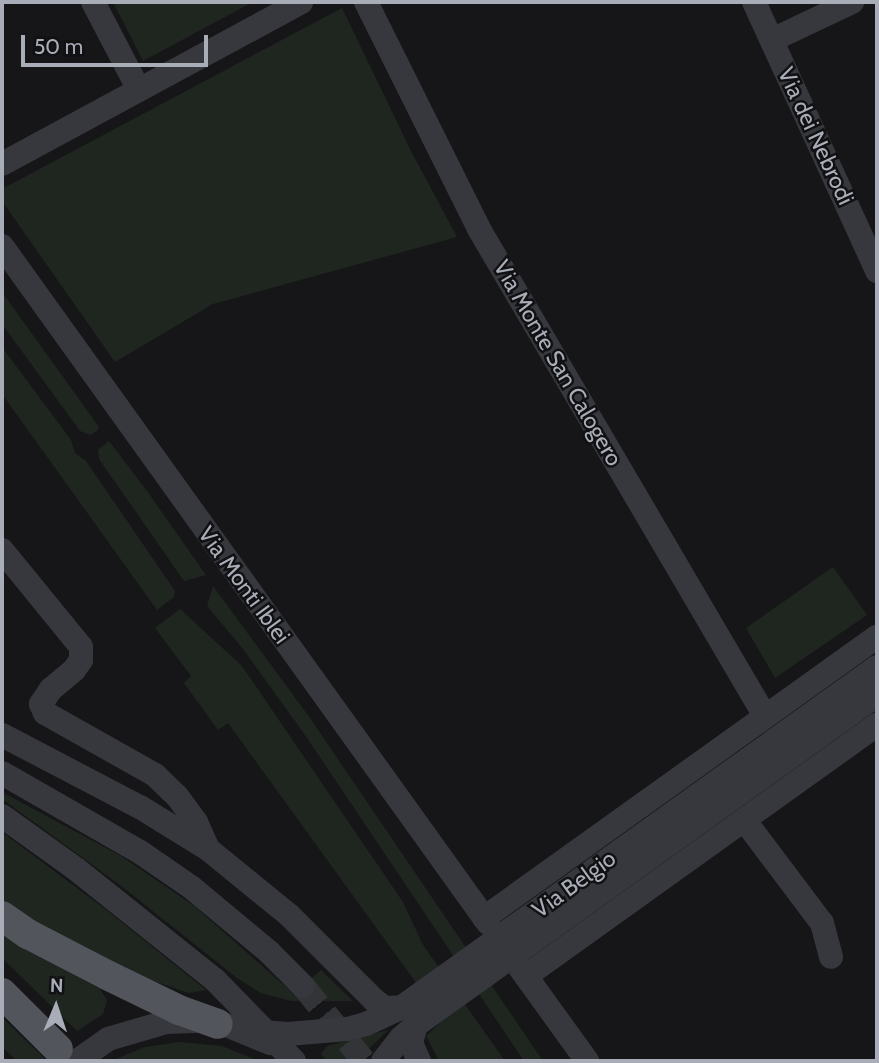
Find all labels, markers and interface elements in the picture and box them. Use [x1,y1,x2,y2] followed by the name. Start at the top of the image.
[24,21,212,65] scale bar
[34,34,83,59] text: 50 m
[772,63,860,209] street label: Via dei Nebrodi
[488,255,628,471] street label: Via Monte San Calogero
[192,521,296,649] street label: Via Monti Iblei
[527,844,621,924] street label: Via Belgio
[21,972,91,1042] north arrow
[50,974,64,997] text: N

